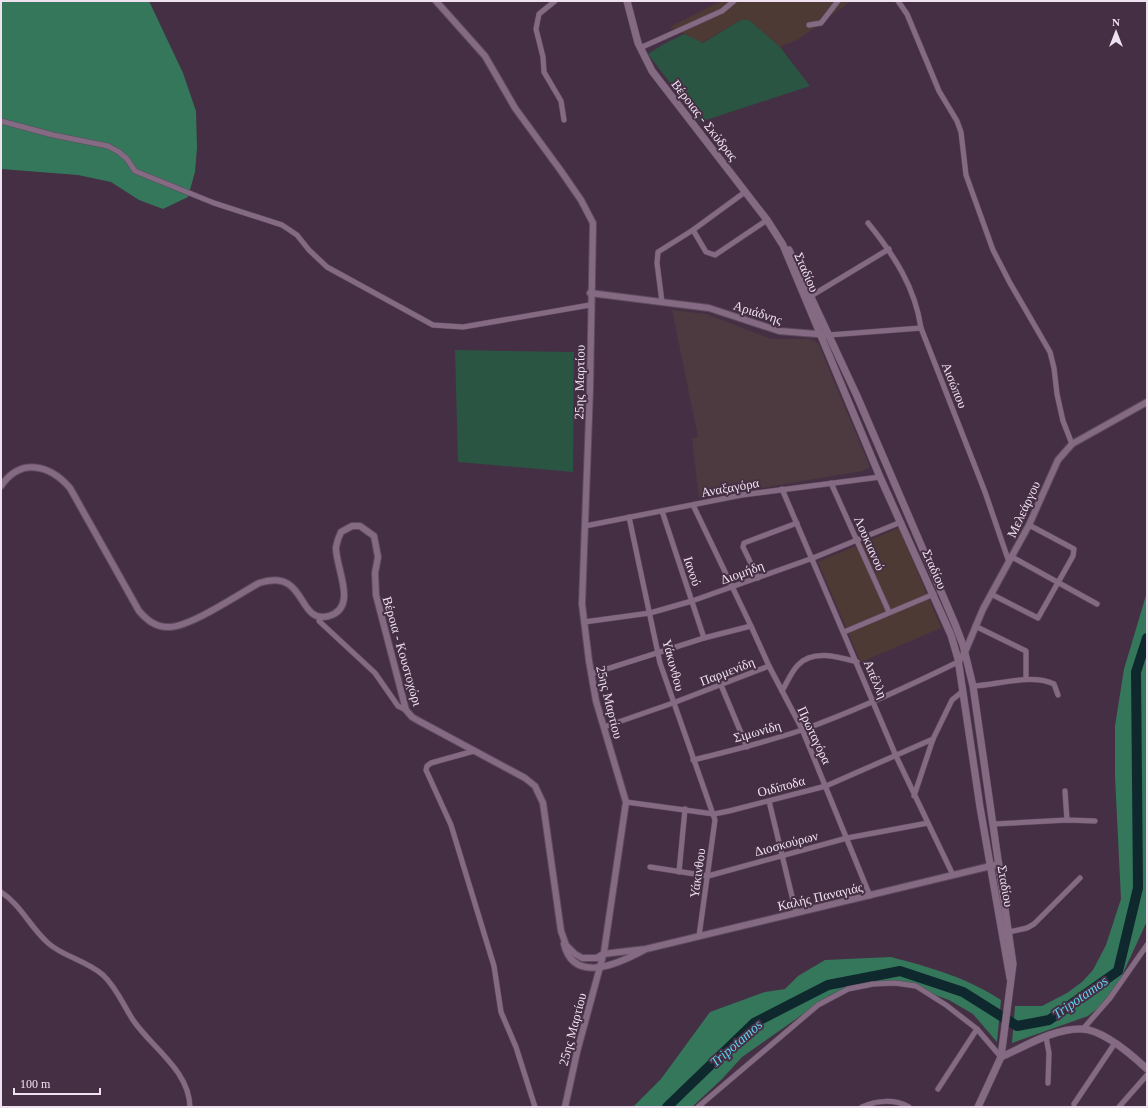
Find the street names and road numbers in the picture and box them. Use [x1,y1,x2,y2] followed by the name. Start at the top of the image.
[668,77,741,164] street label: Βέροιας - Σκύδρας
[791,250,822,294] street label: Σταδίου
[732,298,785,328] street label: Αριάδνης
[571,345,588,419] street label: 25ης Μαρτίου
[939,360,970,410] street label: Αισώπου
[700,475,761,500] street label: Αναξαγόρα
[1004,479,1043,540] street label: Μελεάργου
[851,514,888,573] street label: Λουκιανού
[919,547,950,591] street label: Σταδίου
[681,555,704,588] street label: Ιανού
[718,558,766,587] street label: Διομήδη
[380,595,425,708] street label: Βέροια - Κουστοχώρι
[659,638,688,693] street label: Υάκυνθου
[698,654,757,689] street label: Παρμενίδη
[861,658,890,701] street label: Απέλλη
[593,664,626,740] street label: 25ης Μαρτίου
[795,704,835,767] street label: Πρωταγόρα
[732,717,783,745] street label: Σιμωνίδη
[756,773,807,800] street label: Οιδίποδα
[753,828,820,859] street label: Διοσκούρων
[687,847,708,899] street label: Υάκινθου
[994,864,1017,908] street label: Σταδίου
[776,879,865,914] street label: Καλής Παναγιάς
[556,991,589,1067] street label: 25ης Μαρτίου

